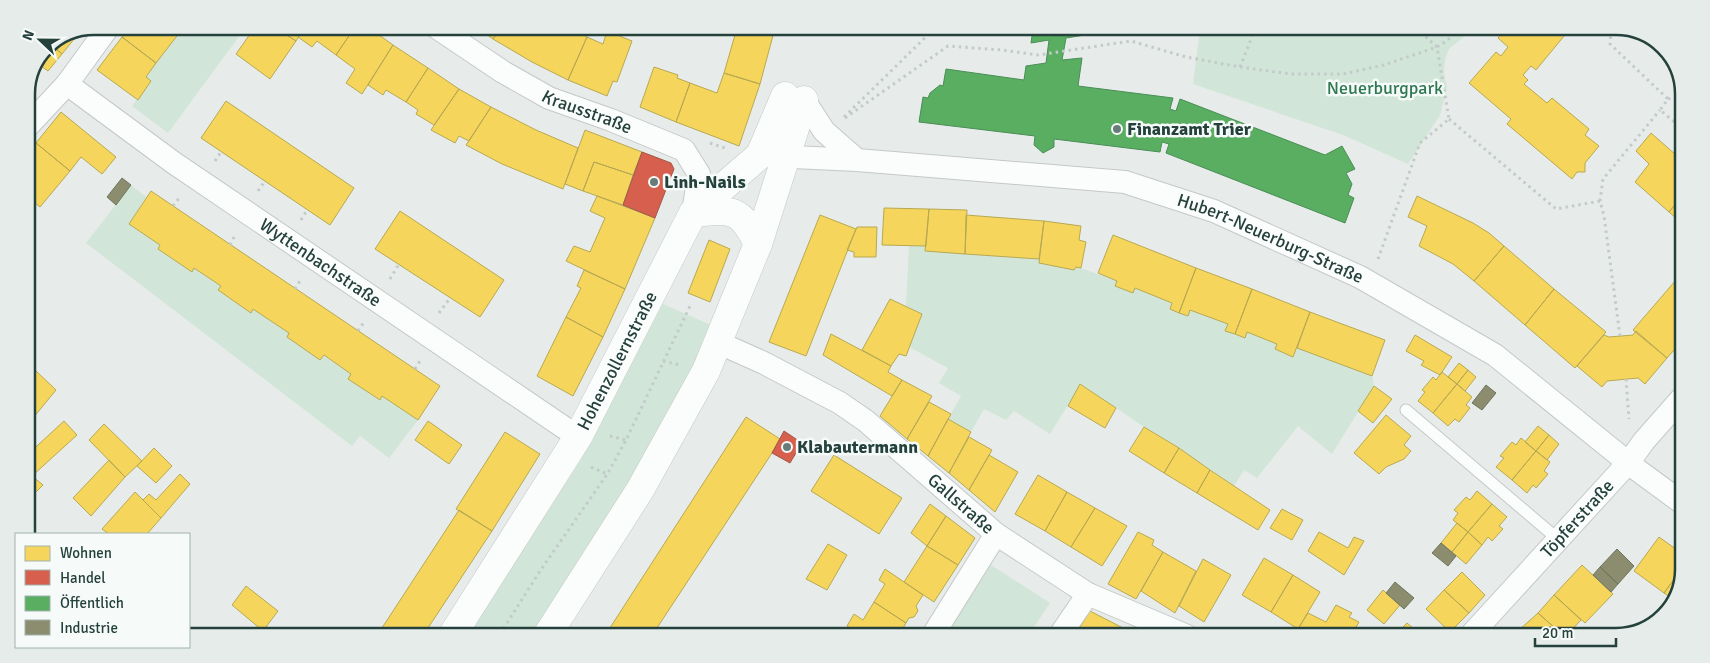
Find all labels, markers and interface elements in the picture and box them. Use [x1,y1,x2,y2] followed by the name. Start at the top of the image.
[15,15,65,65] north arrow
[19,28,38,43] text: N
[1327,77,1443,99] park label: Neuerburgpark
[538,85,635,138] street label: Krausstraße
[1127,118,1252,140] place label: Finanzamt Trier
[1111,123,1123,135] marker: Finanzamt Trier
[664,171,746,193] place label: Linh-Nails
[648,176,660,188] marker: Linh-Nails
[1174,189,1367,288] street label: Hubert-Neuerburg-Straße
[255,213,386,311] street label: Wyttenbachstraße
[572,288,662,434] street label: Hohenzollernstraße
[797,436,918,458] place label: Klabautermann
[781,441,793,453] marker: Klabautermann
[923,469,999,539] street label: Gallstraße
[1536,475,1619,562] street label: Töpferstraße
[15,533,190,648] legend
[60,544,112,562] text: Wohnen
[60,569,106,587] text: Handel
[60,594,124,612] text: Öffentlich
[1535,616,1616,648] scale bar
[60,619,118,637] text: Industrie
[1542,624,1573,642] text: 20 m

